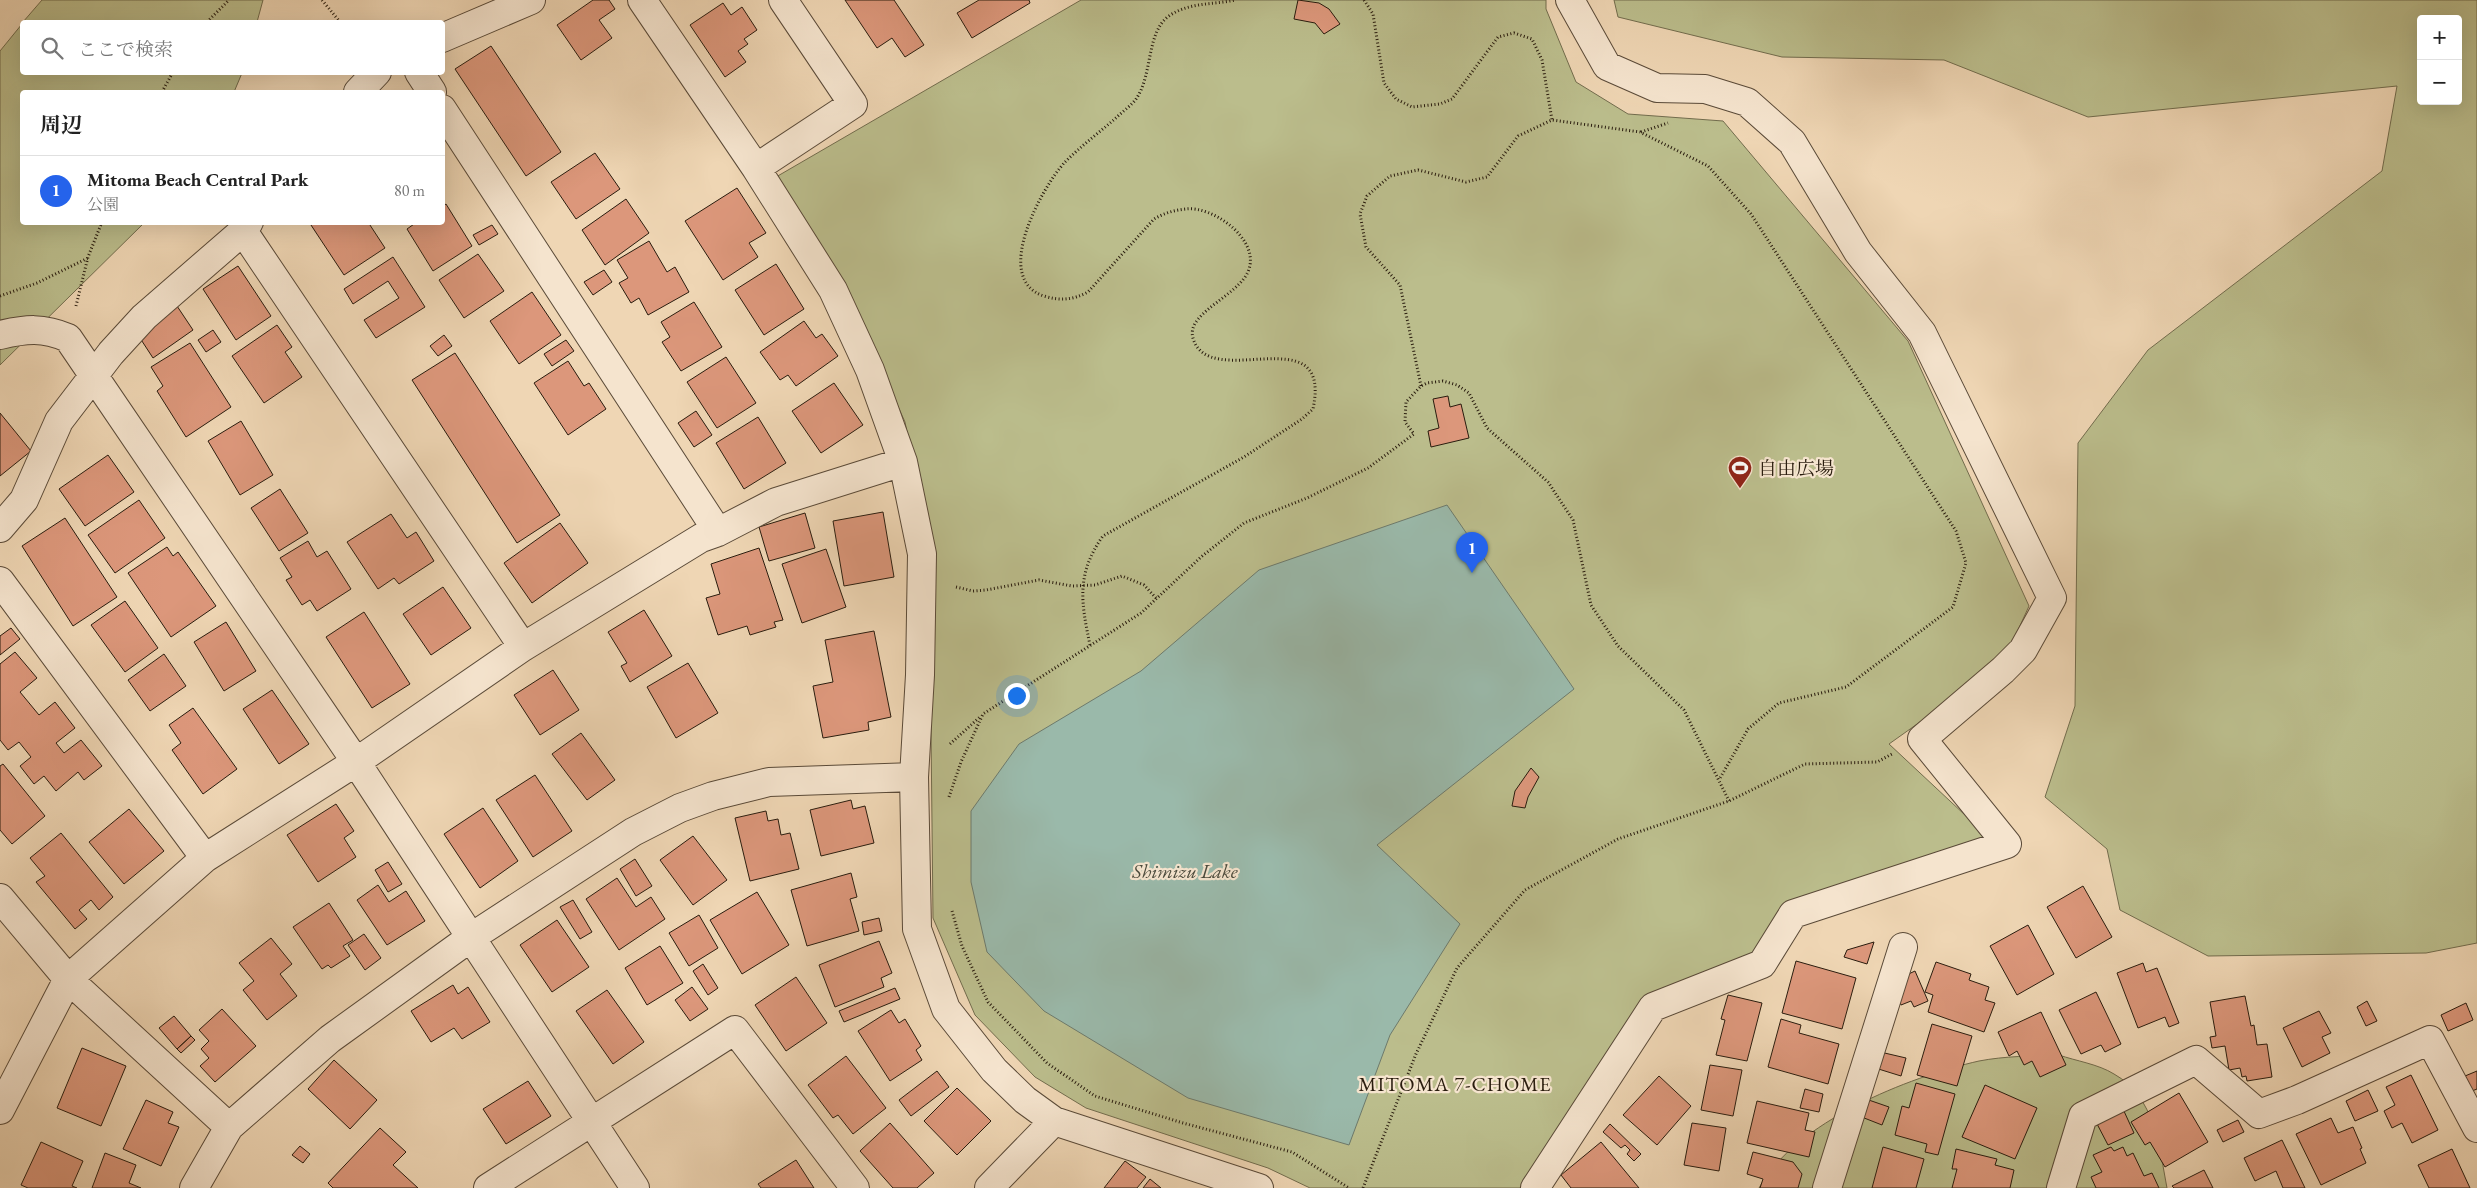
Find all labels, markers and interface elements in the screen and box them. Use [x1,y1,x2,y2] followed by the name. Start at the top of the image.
[2417,15,2462,105] map controls
[2417,15,2462,60] button: +
[20,20,445,75] search box
[38,34,66,62] icon: search
[78,37,173,62] text: ここで検索
[2417,60,2462,105] button: −
[40,111,82,138] text: 周辺
[87,167,308,192] text: Mitoma Beach Central Park
[52,180,60,201] text: 1
[394,180,425,201] text: 80 m
[87,194,119,215] text: 公園
[1727,455,1753,489] sports icon: 自由広場
[1758,456,1834,481] place label: 自由広場
[1456,532,1488,573] pin: 1
[1004,683,1030,709] your location
[1131,858,1238,884] water label: Shimizu Lake
[1359,1071,1551,1097] district label: MITOMA 7-CHOME

